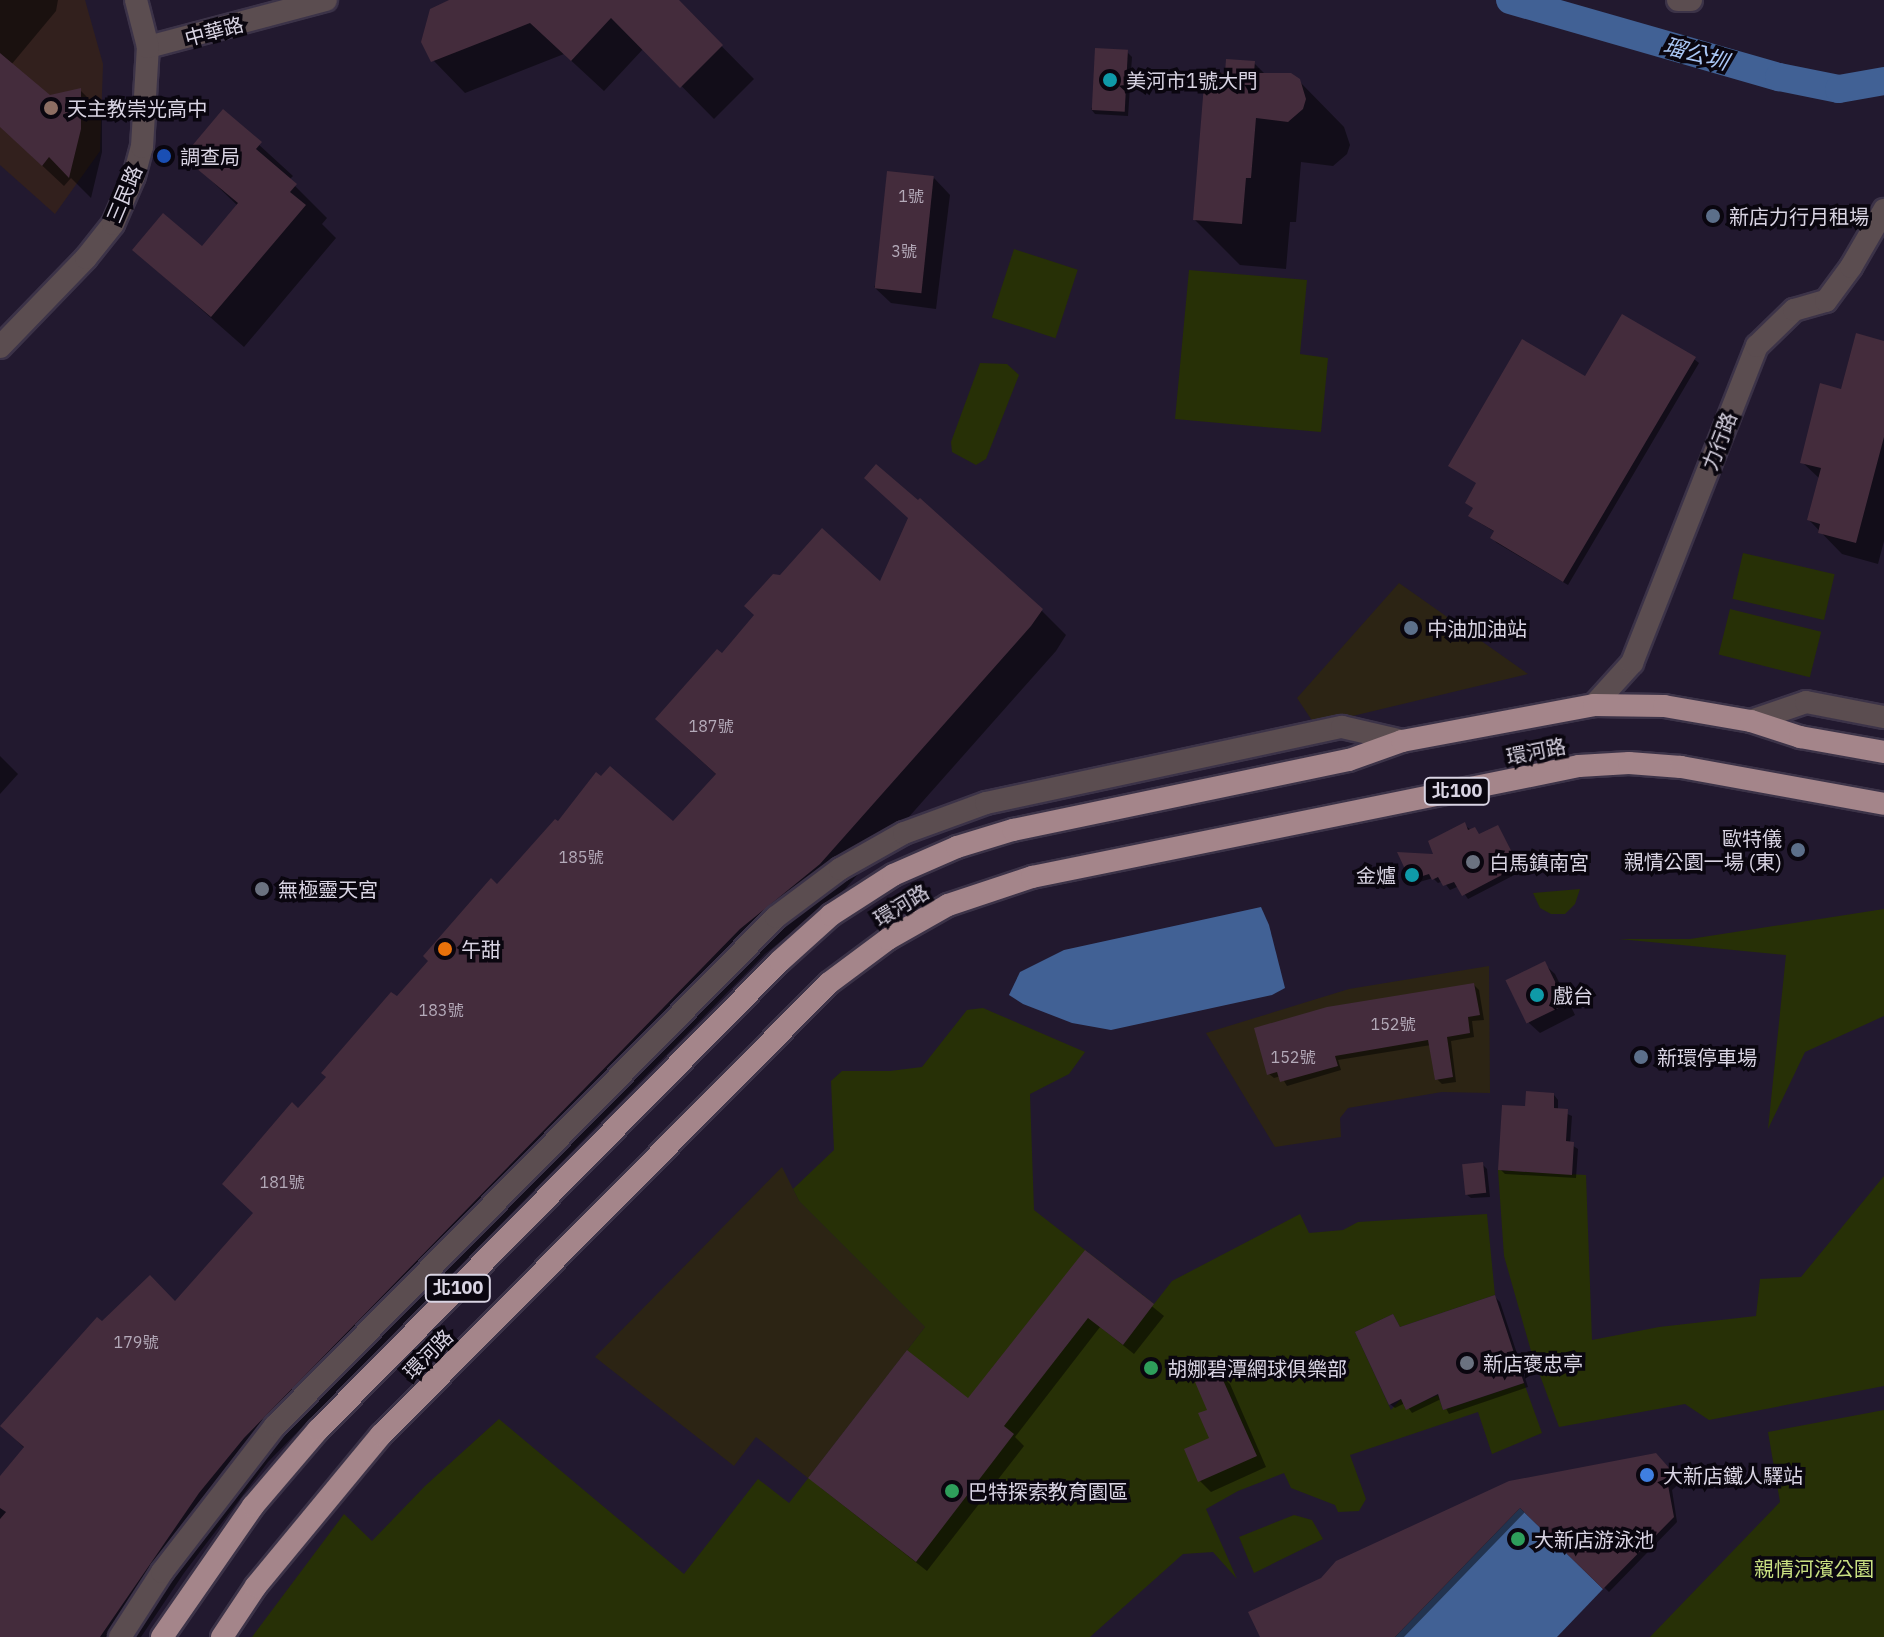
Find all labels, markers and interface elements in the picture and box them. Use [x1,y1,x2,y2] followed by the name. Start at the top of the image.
[182,12,246,50] street label: 中華路
[1661,31,1731,75] water label: 瑠公圳
[1126,68,1258,92] place label: 美河市1號大門
[1101,71,1119,89] marker: 美河市1號大門
[67,96,207,120] place label: 天主教崇光高中
[42,99,60,117] marker: 天主教崇光高中
[180,144,240,168] place label: 調查局
[155,147,173,165] marker: 調查局
[101,162,147,226] street label: 三民路
[898,186,924,206] house number: 1號
[1729,204,1869,228] place label: 新店力行月租場
[1704,207,1722,225] marker: 新店力行月租場
[891,241,917,261] house number: 3號
[1697,409,1741,473] street label: 力行路
[1427,616,1527,640] place label: 中油加油站
[1402,619,1420,637] marker: 中油加油站
[689,716,733,736] house number: 187號
[1504,733,1568,769] street label: 環河路
[1423,777,1491,805] road number: 北100
[1624,826,1782,873] place label: 歐特儀 親情公園一場 (東)
[1789,841,1807,859] marker: 歐特儀 親情公園一場 (東)
[559,847,603,867] house number: 185號
[1489,850,1589,874] place label: 白馬鎮南宮
[1464,853,1482,871] marker: 白馬鎮南宮
[1356,863,1396,887] place label: 金爐
[1403,866,1421,884] marker: 金爐
[278,877,378,901] place label: 無極靈天宮
[869,879,933,931] street label: 環河路
[253,880,271,898] marker: 無極靈天宮
[461,937,501,961] place label: 午甜
[436,940,454,958] marker: 午甜
[1553,983,1593,1007] place label: 戲台
[1528,986,1546,1004] marker: 戲台
[419,1000,463,1020] house number: 183號
[1371,1014,1415,1034] house number: 152號
[1657,1045,1757,1069] place label: 新環停車場
[1271,1047,1315,1067] house number: 152號
[1632,1048,1650,1066] marker: 新環停車場
[260,1172,304,1192] house number: 181號
[424,1274,492,1302] road number: 北100
[398,1324,458,1384] street label: 環河路
[114,1332,158,1352] house number: 179號
[1483,1351,1583,1375] place label: 新店褒忠亭
[1458,1354,1476,1372] marker: 新店褒忠亭
[1167,1356,1347,1380] place label: 胡娜碧潭網球俱樂部
[1142,1359,1160,1377] marker: 胡娜碧潭網球俱樂部
[1663,1463,1803,1487] place label: 大新店鐵人驛站
[1638,1466,1656,1484] marker: 大新店鐵人驛站
[968,1479,1128,1503] place label: 巴特探索教育園區
[943,1482,961,1500] marker: 巴特探索教育園區
[1534,1527,1654,1551] place label: 大新店游泳池
[1509,1530,1527,1548] marker: 大新店游泳池
[1754,1556,1874,1580] park label: 親情河濱公園

